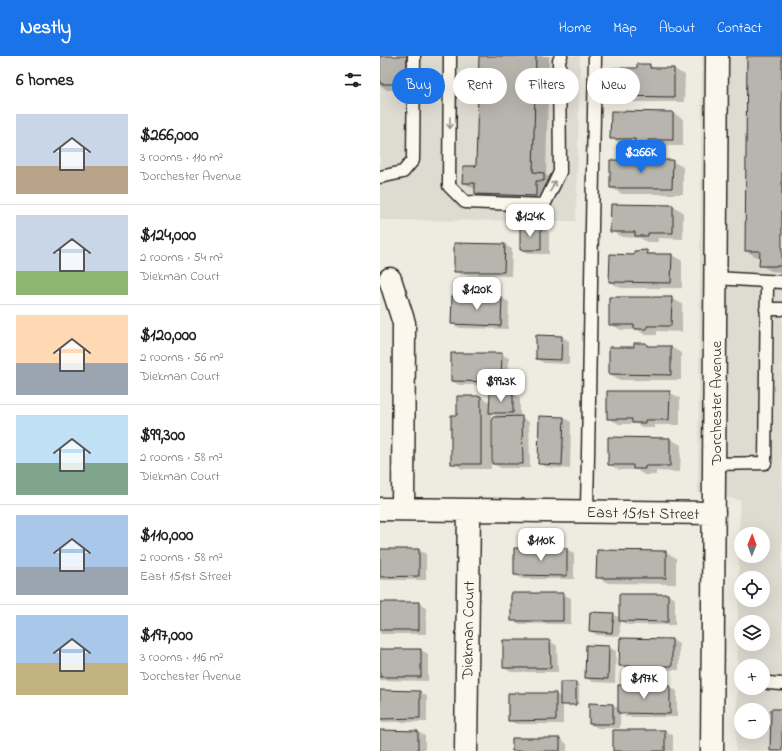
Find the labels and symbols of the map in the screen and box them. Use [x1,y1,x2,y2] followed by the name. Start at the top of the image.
[446,116,454,129] one-way arrow
[613,140,669,174] pin: $266K
[550,181,557,193] one-way arrow
[502,204,558,238] pin: $124K
[449,277,505,311] pin: $120K
[705,340,729,466] street label: Dorchester Avenue
[468,369,534,403] pin: $99.3K
[586,501,700,527] street label: East 151st Street
[734,527,770,563] north arrow
[513,528,569,562] pin: $110K
[456,580,482,680] street label: Diekman Court
[616,666,672,700] pin: $197K

